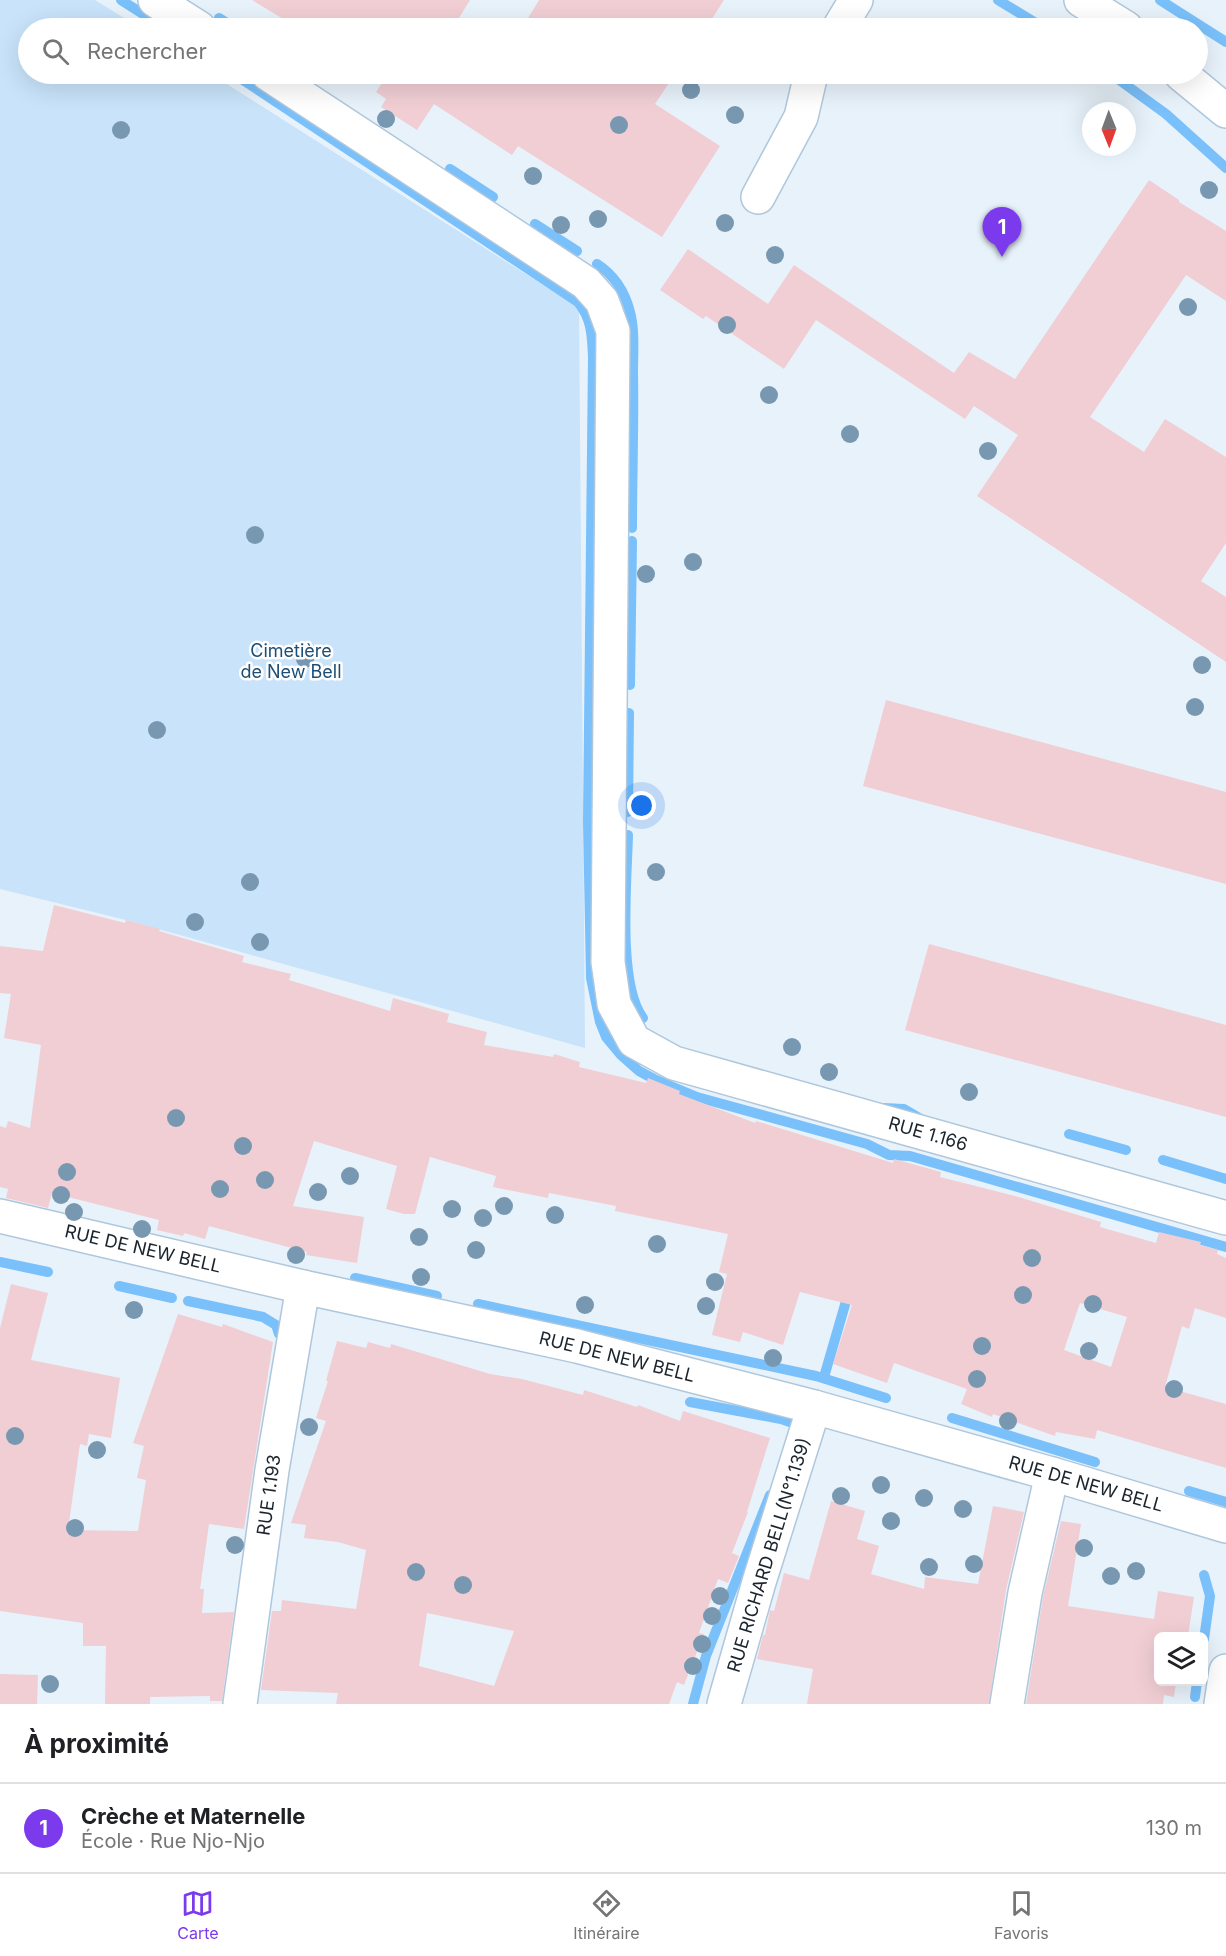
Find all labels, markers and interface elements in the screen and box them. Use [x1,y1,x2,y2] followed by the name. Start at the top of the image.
[18,18,1208,84] search box
[39,35,72,68] icon: search
[87,38,207,64] text: Rechercher
[1082,102,1136,156] north arrow
[982,208,1022,257] pin: 1
[240,640,342,682] park label: Cimetière de New Bell
[627,791,656,820] your location
[886,1112,970,1155] street label: RUE 1.166
[63,1220,223,1277] street label: RUE DE NEW BELL
[537,1327,697,1386] street label: RUE DE NEW BELL
[723,1435,814,1675] street label: RUE RICHARD BELL(N°1.139)
[1006,1451,1166,1516] street label: RUE DE NEW BELL
[252,1453,285,1537] street label: RUE 1.193
[1154,1632,1208,1686] map controls
[1154,1632,1208,1686] button: layers
[24,1728,169,1759] text: À proximité
[81,1803,305,1829] text: Crèche et Maternelle
[39,1816,48,1840] text: 1
[1146,1816,1202,1840] text: 130 m
[81,1829,265,1853] text: École · Rue Njo-Njo
[177,1887,219,1943] tab: Carte
[573,1887,640,1943] tab: Itinéraire
[994,1887,1049,1943] tab: Favoris

